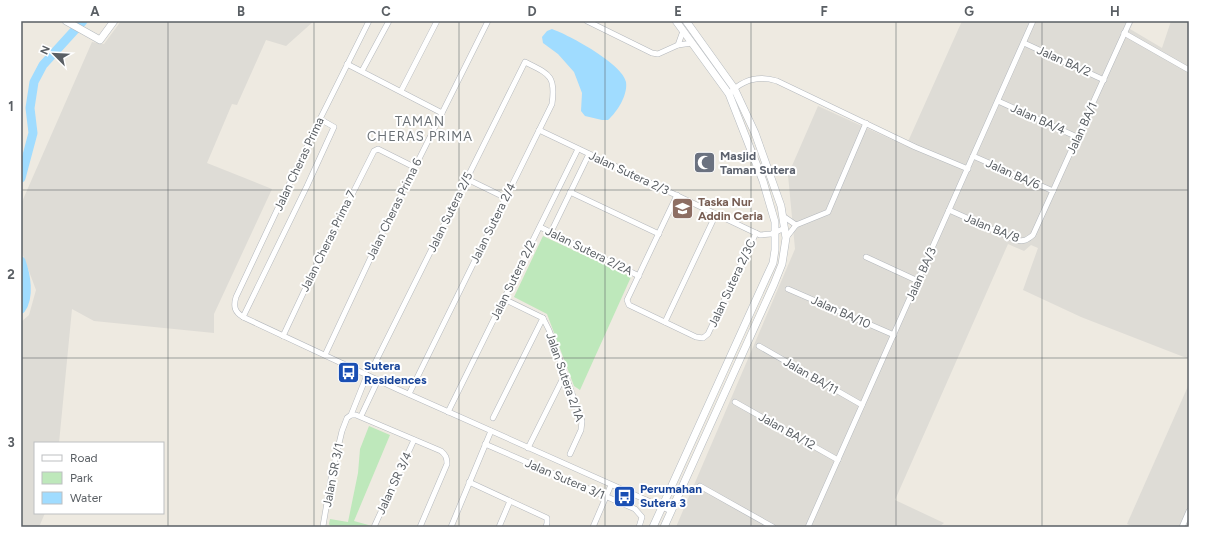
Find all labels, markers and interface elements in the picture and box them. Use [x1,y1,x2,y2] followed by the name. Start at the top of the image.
[90,4,100,19] text: A
[237,4,245,19] text: B
[381,4,391,19] text: C
[527,4,537,19] text: D
[674,4,682,19] text: E
[820,4,828,19] text: F
[964,4,974,19] text: G
[1110,4,1120,19] text: H
[34,34,74,74] north arrow
[1035,43,1093,79] street label: Jalan BA/2
[38,44,53,57] text: N
[8,99,14,114] text: 1
[1064,100,1100,156] street label: Jalan BA/1
[1009,101,1068,137] street label: Jalan BA/4
[367,114,473,144] district label: TAMAN CHERAS PRIMA
[271,115,327,213] street label: Jalan Cheras Prima
[587,148,671,198] street label: Jalan Sutera 2/3
[720,149,796,177] place label: Masjid Taman Sutera
[692,150,718,176] mosque icon: Masjid Taman Sutera
[363,156,425,262] street label: Jalan Cheras Prima 6
[984,156,1042,192] street label: Jalan BA/6
[425,170,475,254] street label: Jalan Sutera 2/5
[467,180,519,266] street label: Jalan Sutera 2/4
[297,188,359,294] street label: Jalan Cheras Prima 7
[698,195,763,223] place label: Taska Nur Addin Ceria
[670,196,696,222] school or university icon: Taska Nur Addin Ceria
[962,211,1022,245] street label: Jalan BA/8
[543,224,635,278] street label: Jalan Sutera 2/2A
[705,236,759,329] street label: Jalan Sutera 2/3C
[488,238,538,322] street label: Jalan Sutera 2/2
[903,245,939,303] street label: Jalan BA/3
[7,267,15,282] text: 2
[809,293,873,331] street label: Jalan BA/10
[543,331,587,423] street label: Jalan Sutera 2/1A
[781,355,841,397] street label: Jalan BA/11
[364,359,427,387] place label: Sutera Residences
[335,360,361,386] bus stop icon: Sutera Residences
[756,410,818,452] street label: Jalan BA/12
[7,435,15,450] text: 3
[34,442,164,514] legend
[320,442,346,508] street label: Jalan SR 3/1
[373,449,415,516] street label: Jalan SR 3/4
[70,451,98,465] text: Road
[523,456,607,502] street label: Jalan Sutera 3/1
[70,471,93,485] text: Park
[640,482,702,510] place label: Perumahan Sutera 3
[611,483,637,509] bus stop icon: Perumahan Sutera 3
[70,491,102,505] text: Water

